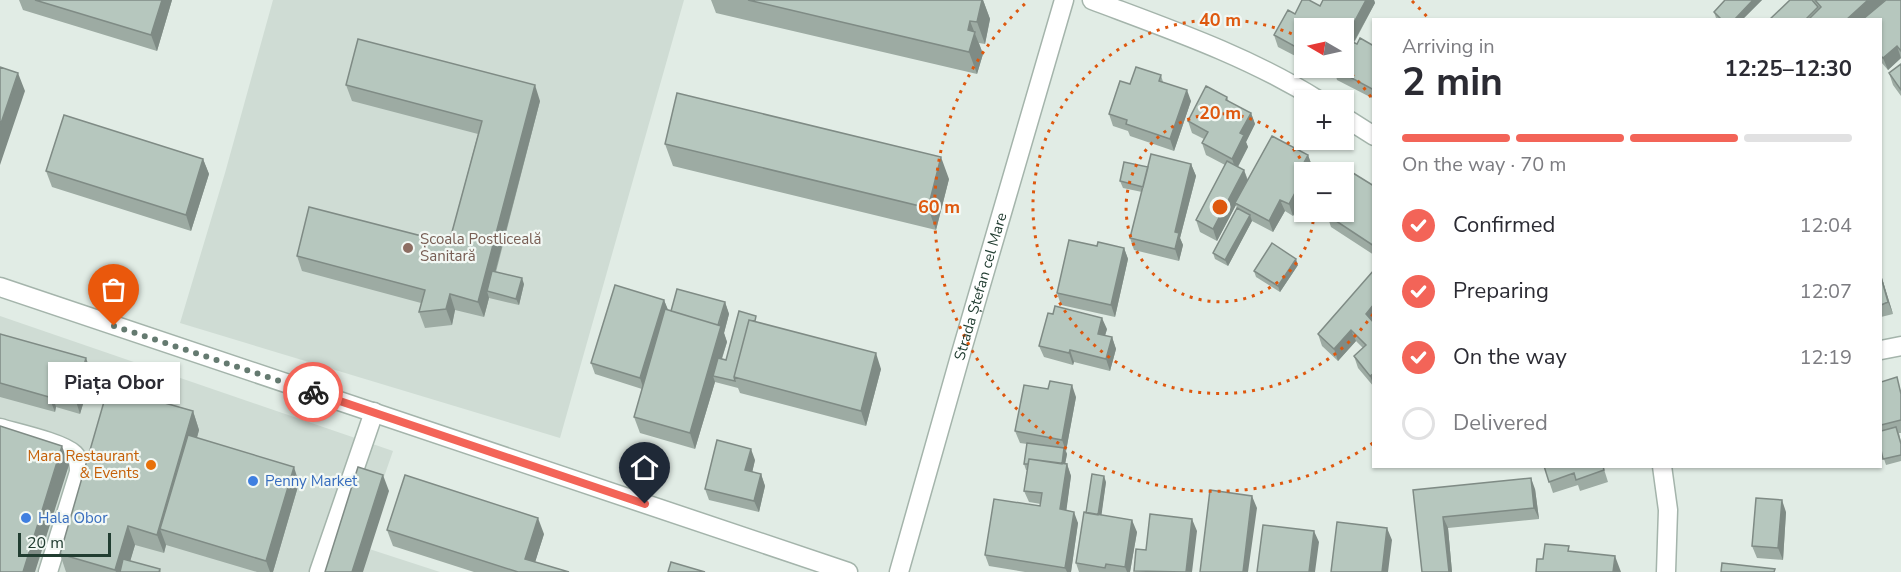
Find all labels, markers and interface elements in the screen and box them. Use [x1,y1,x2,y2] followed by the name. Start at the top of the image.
[1199,8,1241,32] text: 40 m
[1294,18,1354,78] north arrow
[1294,18,1354,222] map controls
[1402,33,1495,60] text: Arriving in
[1724,54,1852,84] text: 12:25–12:30
[1402,56,1503,109] text: 2 min
[1294,90,1354,150] button: +
[1199,101,1241,125] text: 20 m
[1402,151,1566,178] text: On the way · 70 m
[1294,162,1354,222] button: −
[918,195,960,219] text: 60 m
[1210,197,1230,217] centre of rings
[1402,209,1435,242] icon: check
[949,210,1011,363] street label: Strada Ștefan cel Mare
[1453,210,1555,240] text: Confirmed
[1799,212,1852,239] text: 12:04
[420,229,541,266] place label: Școala Postliceală Sanitară
[401,241,415,255] marker: Școala Postliceală Sanitară
[88,264,139,326] pin
[97,273,130,306] icon: bag
[1402,275,1435,308] icon: check
[1453,276,1549,306] text: Preparing
[1799,278,1852,305] text: 12:07
[1402,341,1435,374] icon: check
[1453,342,1567,372] text: On the way
[1799,344,1852,371] text: 12:19
[48,362,180,404] callout: Piața Obor
[283,362,343,422] courier
[64,369,164,396] text: Piața Obor
[297,376,330,409] icon: bike
[1453,408,1548,438] text: Delivered
[619,442,670,504] pin
[28,446,140,483] place label: Mara Restaurant & Events
[628,451,661,484] icon: home
[144,458,158,472] marker: Mara Restaurant & Events
[265,471,358,491] place label: Penny Market
[246,474,260,488] marker: Penny Market
[38,508,108,528] place label: Hala Obor
[19,511,33,525] marker: Hala Obor
[18,530,111,558] scale bar
[27,532,64,554] text: 20 m

